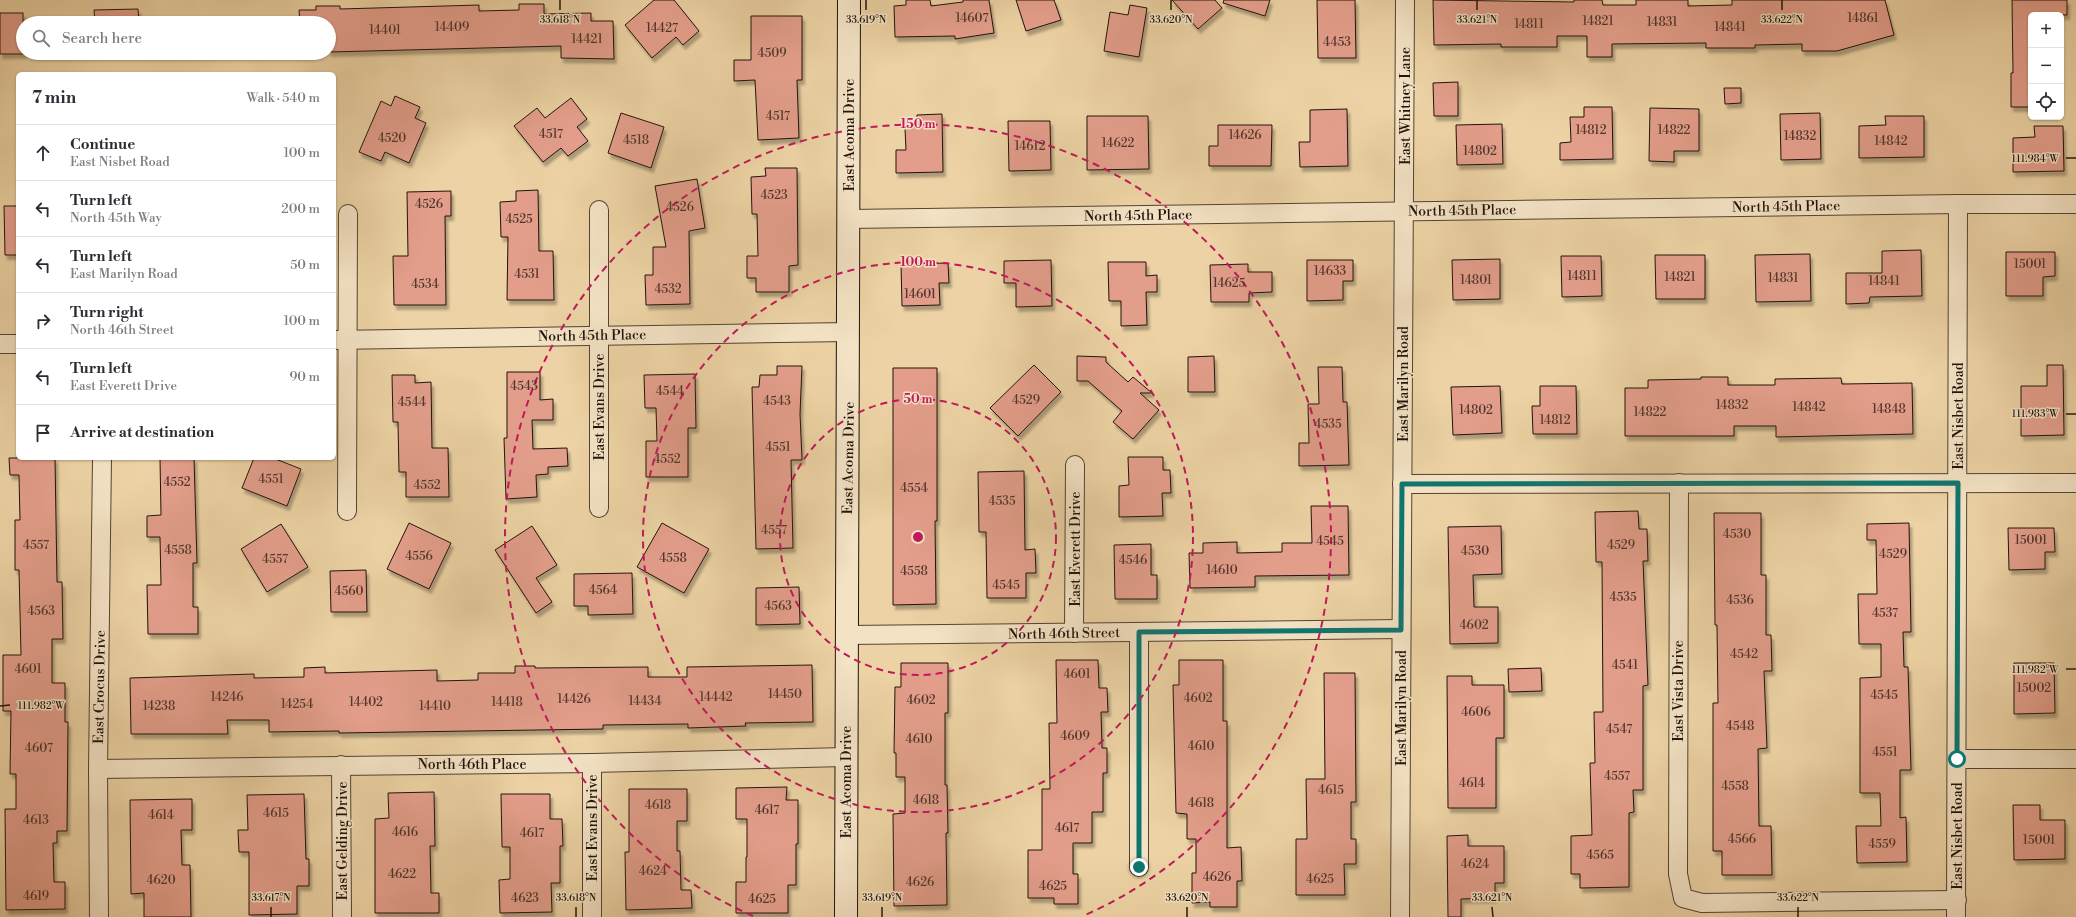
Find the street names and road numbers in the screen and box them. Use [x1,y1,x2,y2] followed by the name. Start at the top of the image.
[1397,47,1415,165] street label: East Whitney Lane
[841,79,859,191] street label: East Acoma Drive
[1732,197,1840,217] street label: North 45th Place
[1408,201,1516,221] street label: North 45th Place
[1084,206,1192,226] street label: North 45th Place
[538,326,646,346] street label: North 45th Place
[1395,326,1413,442] street label: East Marilyn Road
[591,353,609,461] street label: East Evans Drive
[1950,362,1968,470] street label: East Nisbet Road
[839,401,859,515] street label: East Acoma Drive
[1067,491,1085,607] street label: East Everett Drive
[1008,624,1120,644] street label: North 46th Street
[90,630,110,744] street label: East Crocus Drive
[1670,640,1688,742] street label: East Vista Drive
[1393,650,1411,766] street label: East Marilyn Road
[838,726,856,838] street label: East Acoma Drive
[417,756,527,774] street label: North 46th Place
[584,774,602,882] street label: East Evans Drive
[334,781,352,901] street label: East Gelding Drive
[1949,782,1967,890] street label: East Nisbet Road

